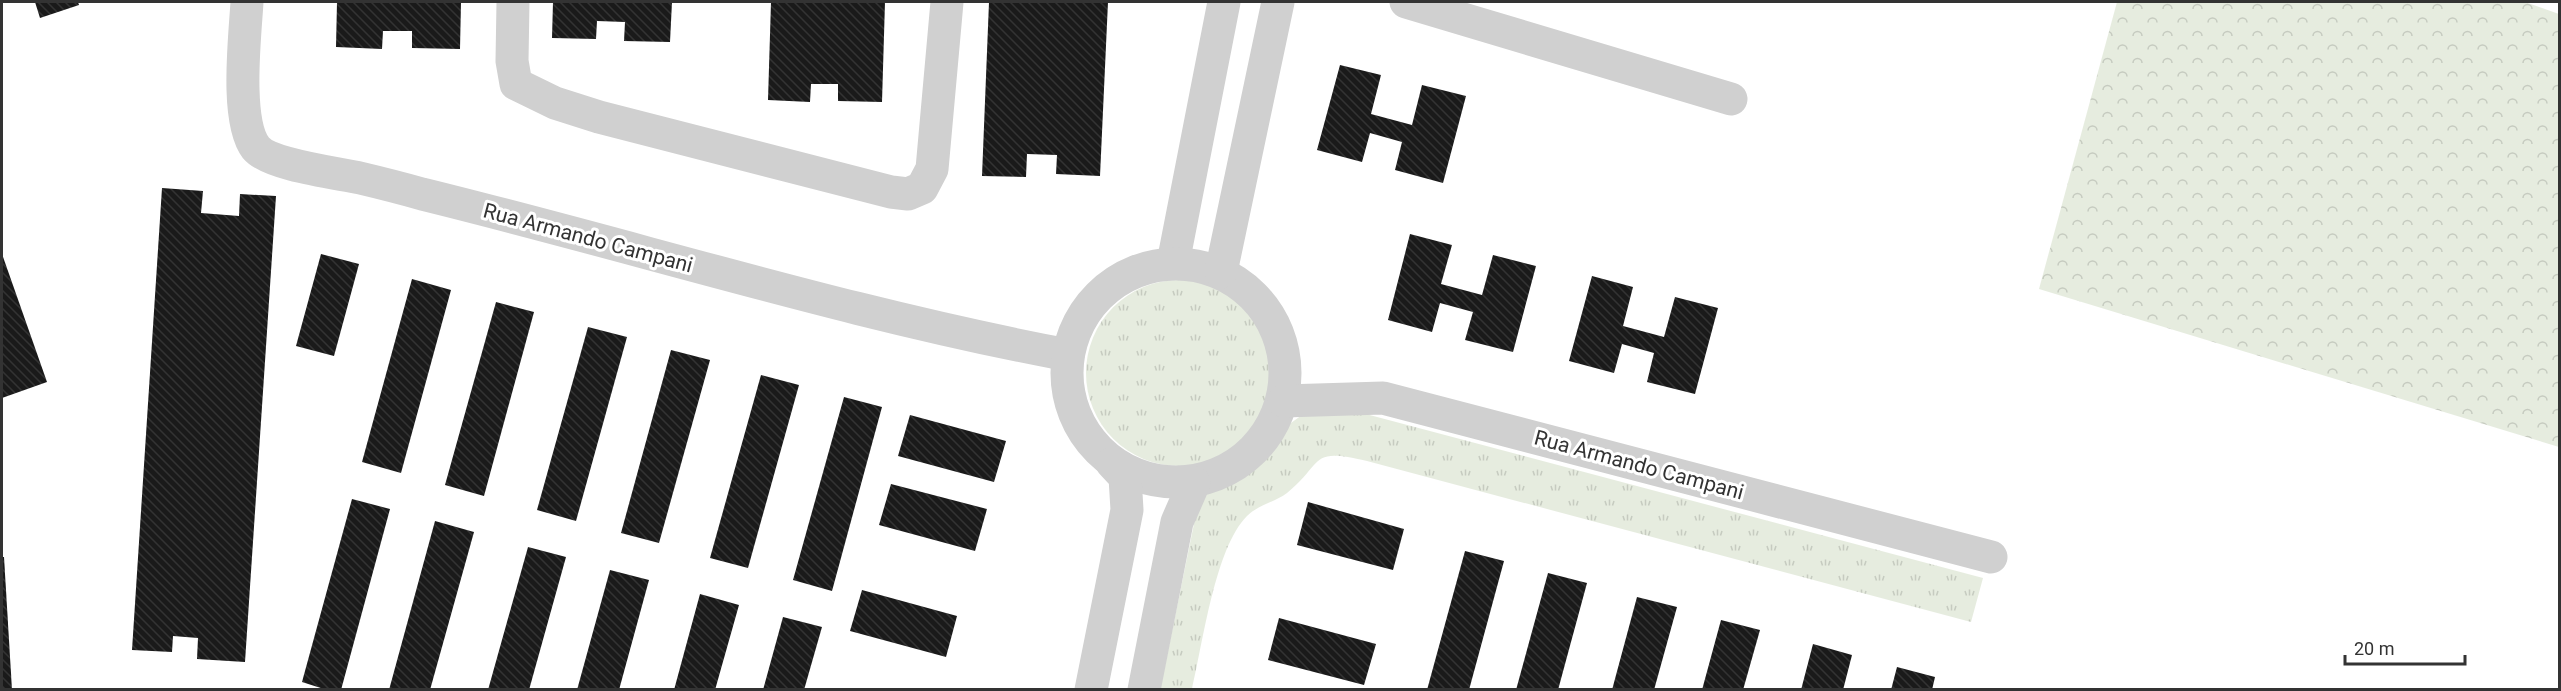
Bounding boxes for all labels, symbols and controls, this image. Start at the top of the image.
street label: Rua Armando Campani [481,198,695,278]
street label: Rua Armando Campani [1532,425,1746,505]
scale bar [2345,628,2465,666]
text: 20 m [2354,638,2394,659]

